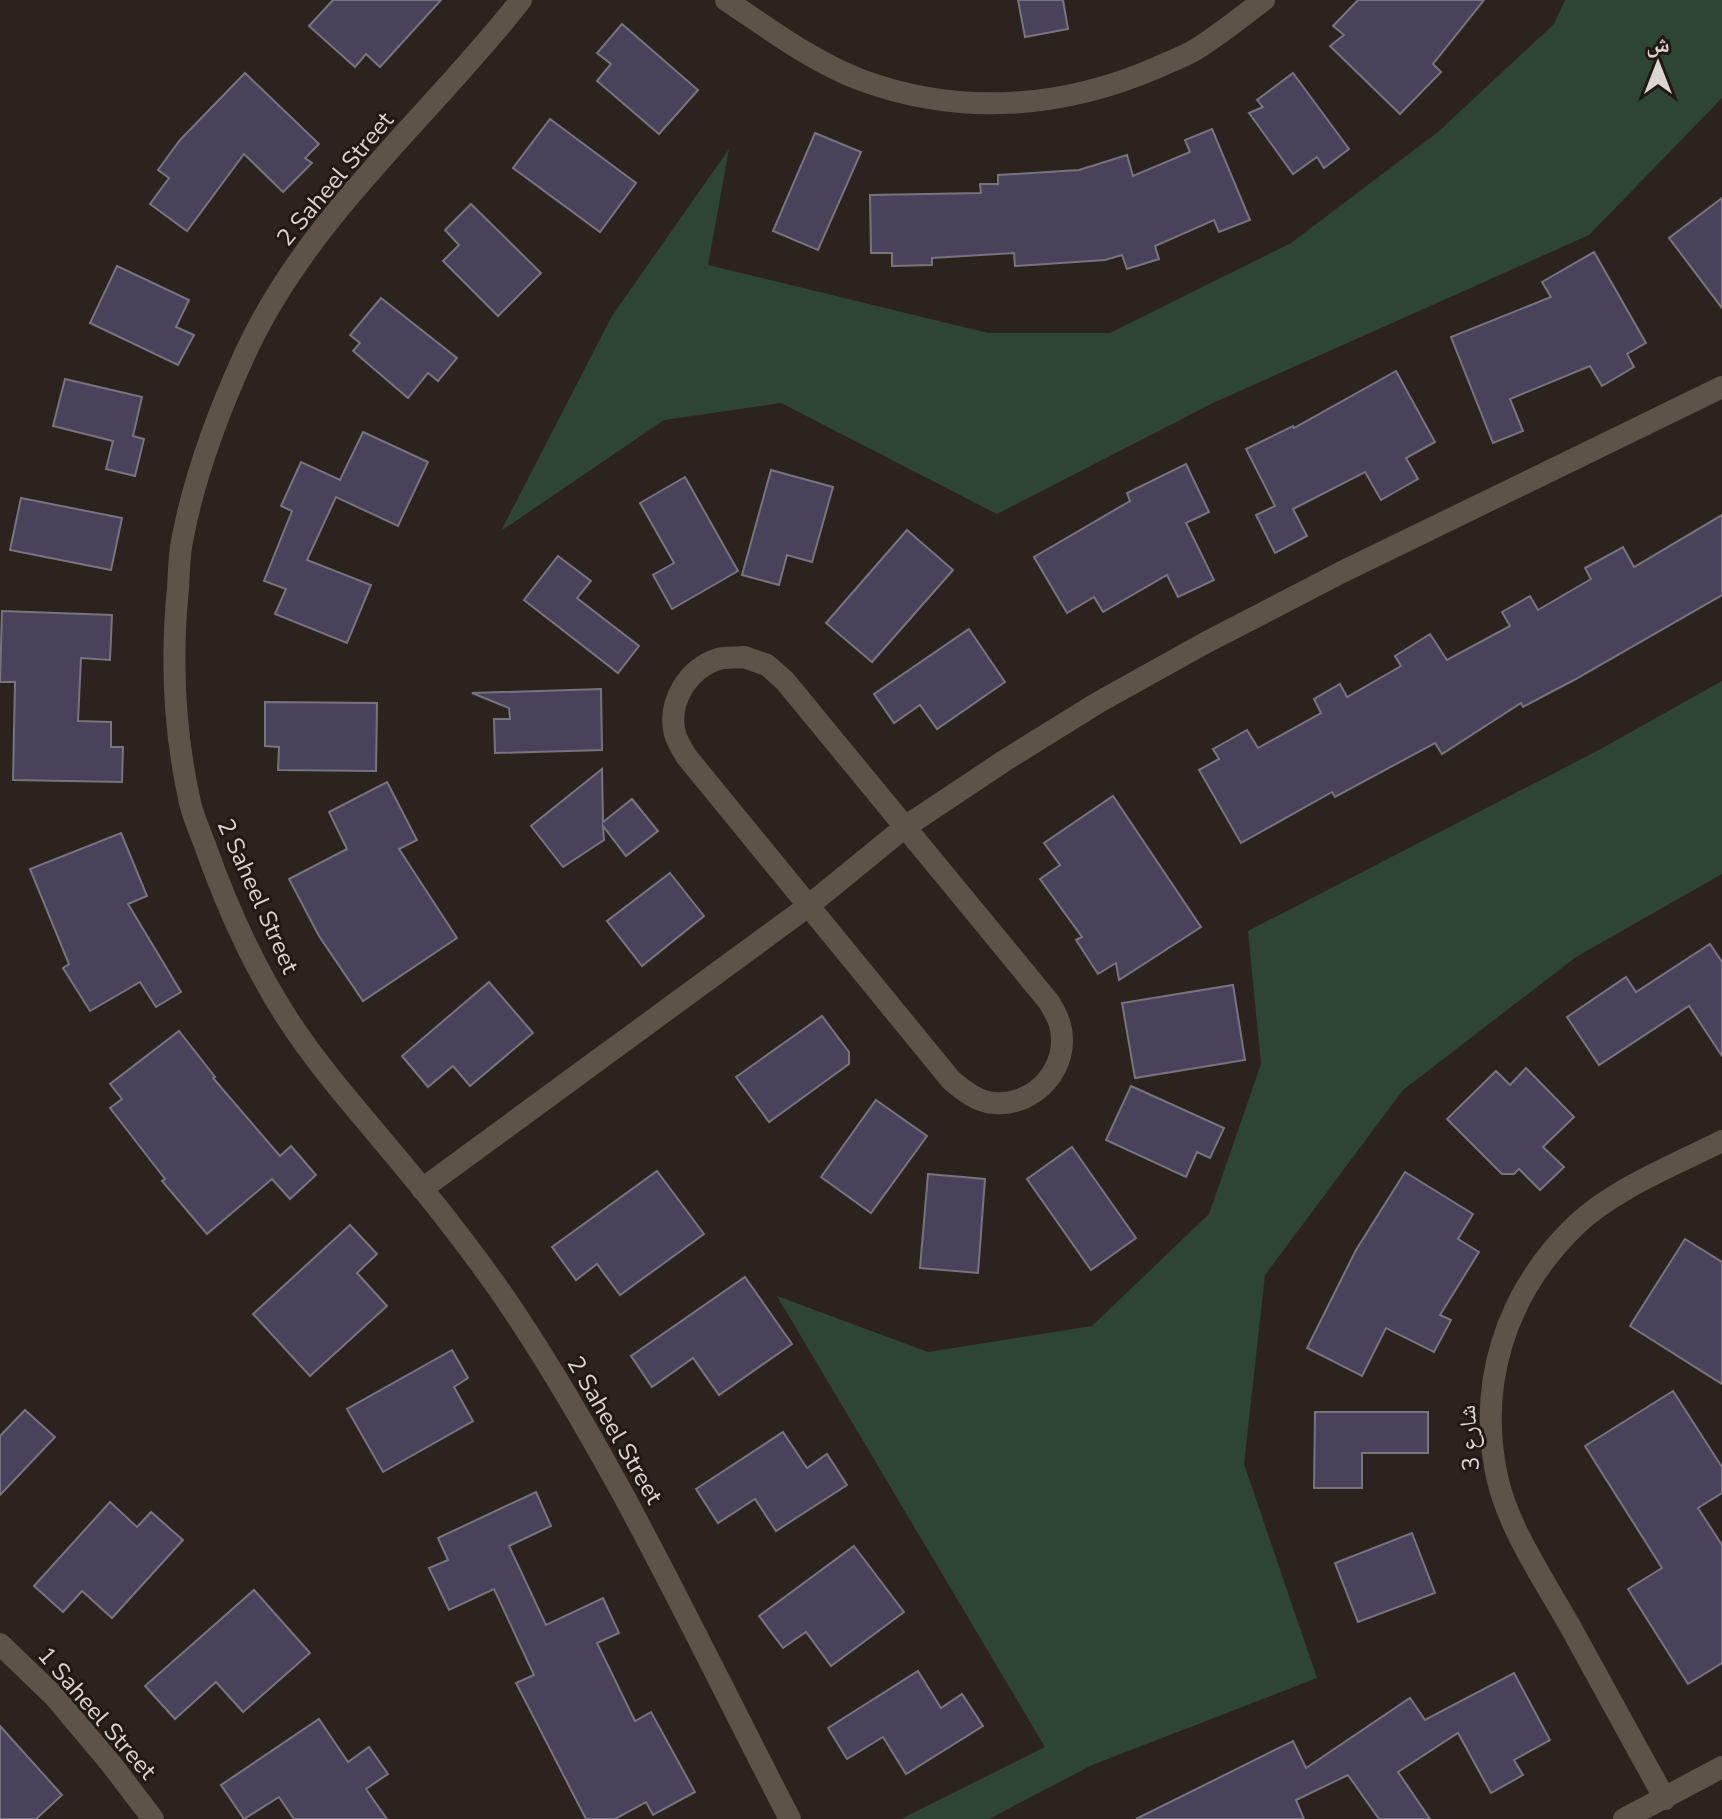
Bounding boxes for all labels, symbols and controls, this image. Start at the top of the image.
north arrow [1618,24,1698,104]
text: ش [1646,30,1670,60]
street label: 2 Saheel Street [269,105,401,253]
street label: 2 Saheel Street [210,814,307,979]
street label: 2 Saheel Street [560,1350,671,1510]
street label: 3 شارع [1451,1404,1487,1472]
street label: 1 Saheel Street [30,1640,164,1787]

